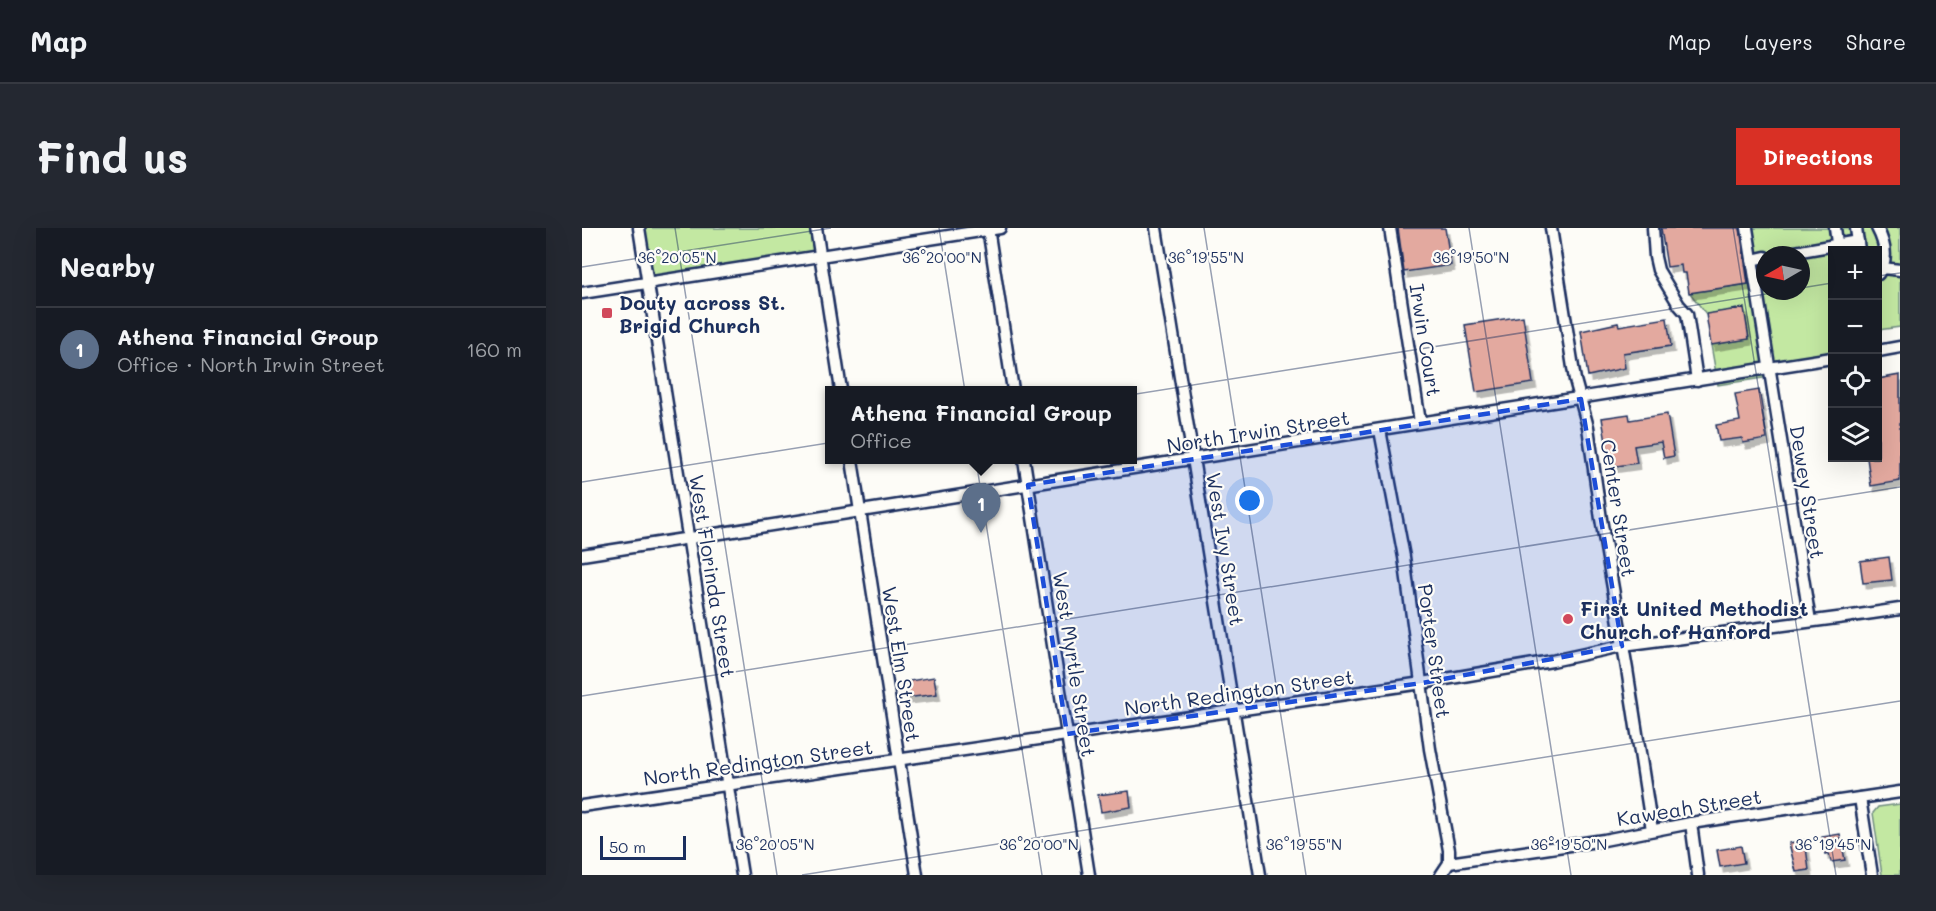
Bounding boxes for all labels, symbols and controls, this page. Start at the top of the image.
text: Map [30,23,87,59]
text: Map [1668,28,1711,55]
text: Layers [1744,28,1813,55]
text: Share [1846,28,1906,55]
button: Directions [1736,128,1900,185]
text: Find us [36,129,188,184]
north arrow [1756,246,1810,300]
map controls [1828,246,1882,462]
button: + [1828,246,1882,300]
text: 36°20'05"N [638,247,716,267]
text: 36°20'00"N [902,247,982,267]
text: 36°19'55"N [1168,247,1244,267]
text: 36°19'50"N [1433,247,1509,267]
text: Nearby [60,250,155,284]
street label: Irwin Court [1404,282,1448,398]
place label: Douty across St. Brigid Church [619,289,786,338]
button: − [1828,300,1882,354]
marker: Douty across St. Brigid Church [600,306,614,320]
text: Athena Financial Group [117,322,379,351]
text: 1 [75,336,84,362]
text: 160 m [466,336,522,362]
text: Office · North Irwin Street [117,351,385,377]
button: locate [1828,354,1882,408]
popup [825,386,1137,464]
text: Athena Financial Group [850,398,1112,427]
street label: North Irwin Street [1165,404,1351,458]
button: layers [1828,408,1882,462]
street label: Dewey Street [1785,424,1831,560]
text: Office [850,427,912,453]
street label: Center Street [1595,437,1643,579]
street label: West Ivy Street [1201,471,1251,627]
street label: West Florinda Street [684,473,742,679]
pin: 1 [962,484,1000,533]
your location [1235,486,1264,515]
street label: West Myrtle Street [1047,569,1103,759]
street label: Porter Street [1413,582,1457,720]
street label: West Elm Street [877,584,927,744]
place label: First United Methodist Church of Hanford [1580,595,1808,644]
marker: First United Methodist Church of Hanford [1561,612,1575,626]
street label: North Redington Street [1123,663,1355,721]
street label: North Redington Street [642,733,874,791]
street label: Kaweah Street [1615,783,1763,831]
scale bar [600,833,686,860]
text: 36°20'05"N [736,834,814,854]
text: 36°20'00"N [999,834,1079,854]
text: 36°19'55"N [1266,834,1342,854]
text: 36°19'50"N [1531,834,1607,854]
text: 36°19'45"N [1795,834,1871,854]
text: 50 m [609,836,646,857]

